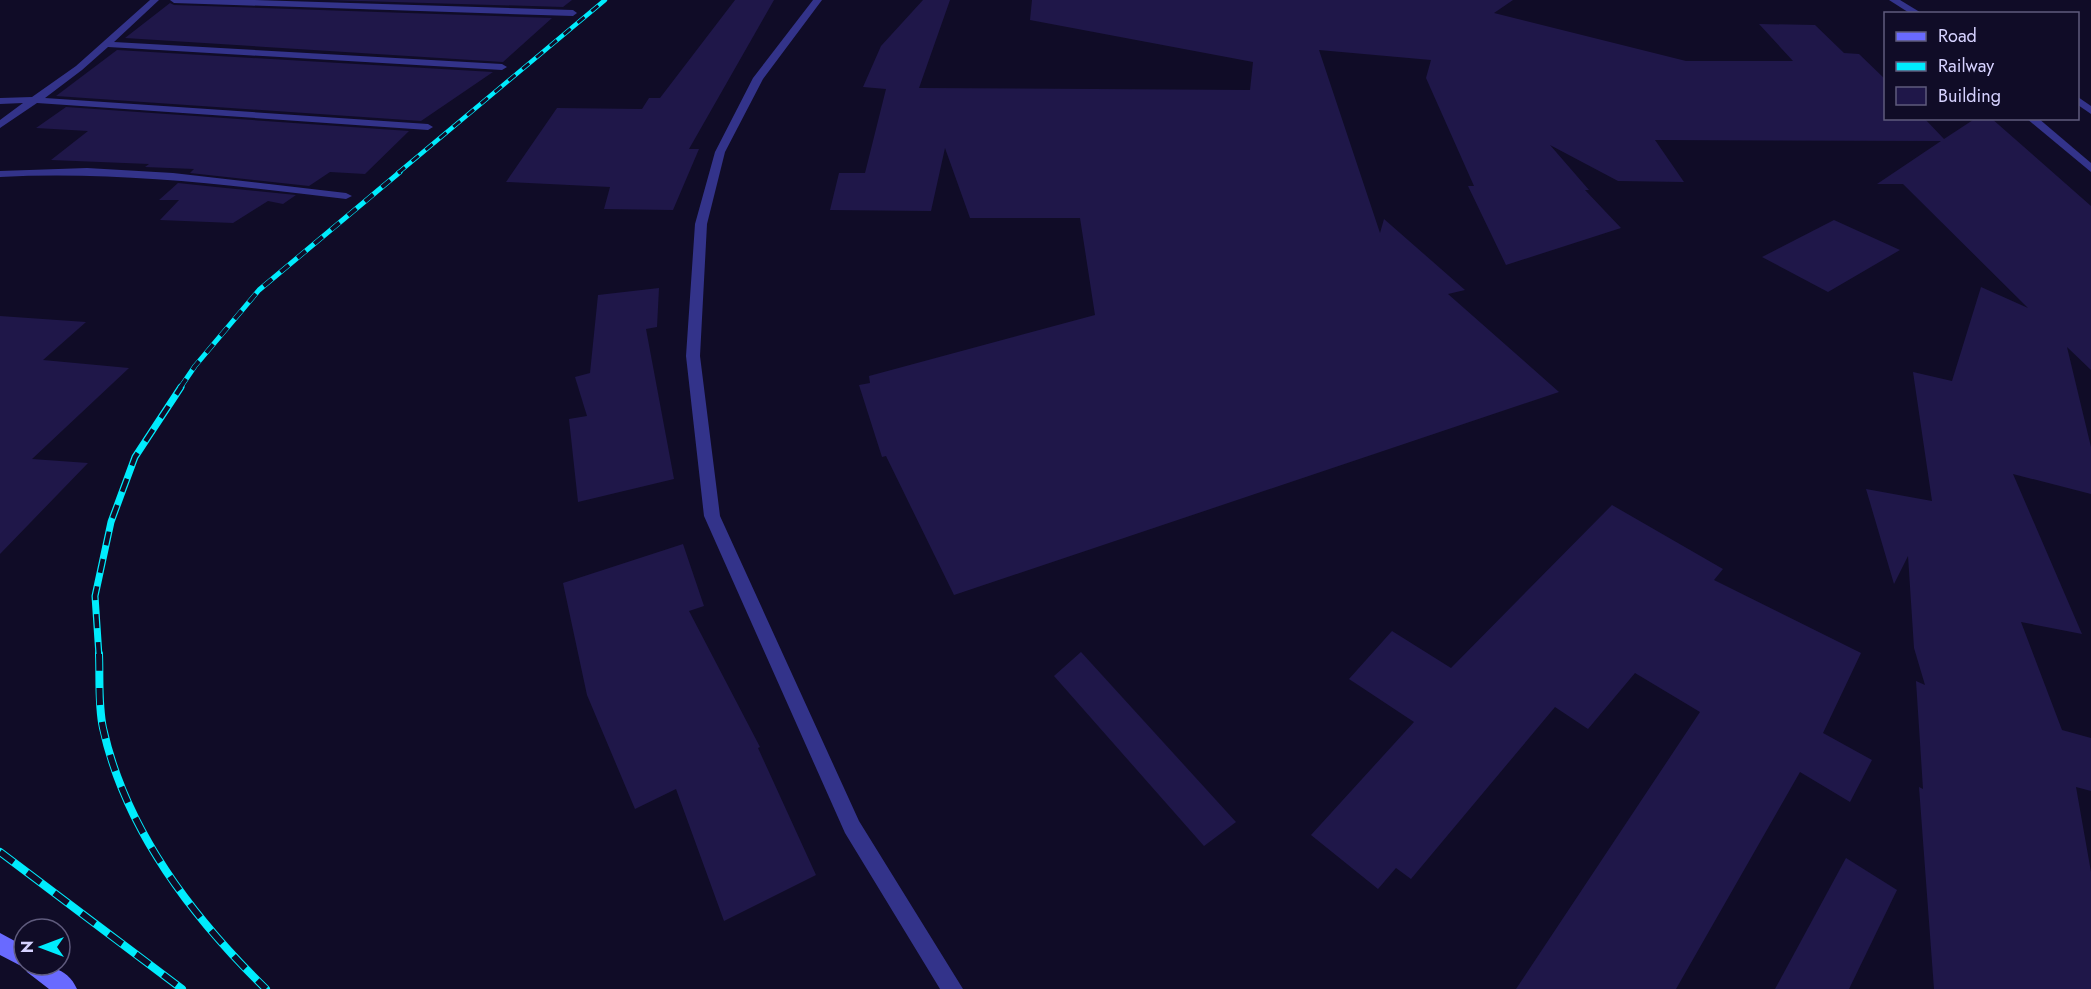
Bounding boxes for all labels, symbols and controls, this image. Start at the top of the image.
legend [1884,12,2079,120]
text: Road [1938,23,1977,49]
text: Railway [1938,53,1994,79]
text: Building [1938,83,2001,109]
north arrow [12,917,72,977]
text: N [16,941,39,953]

